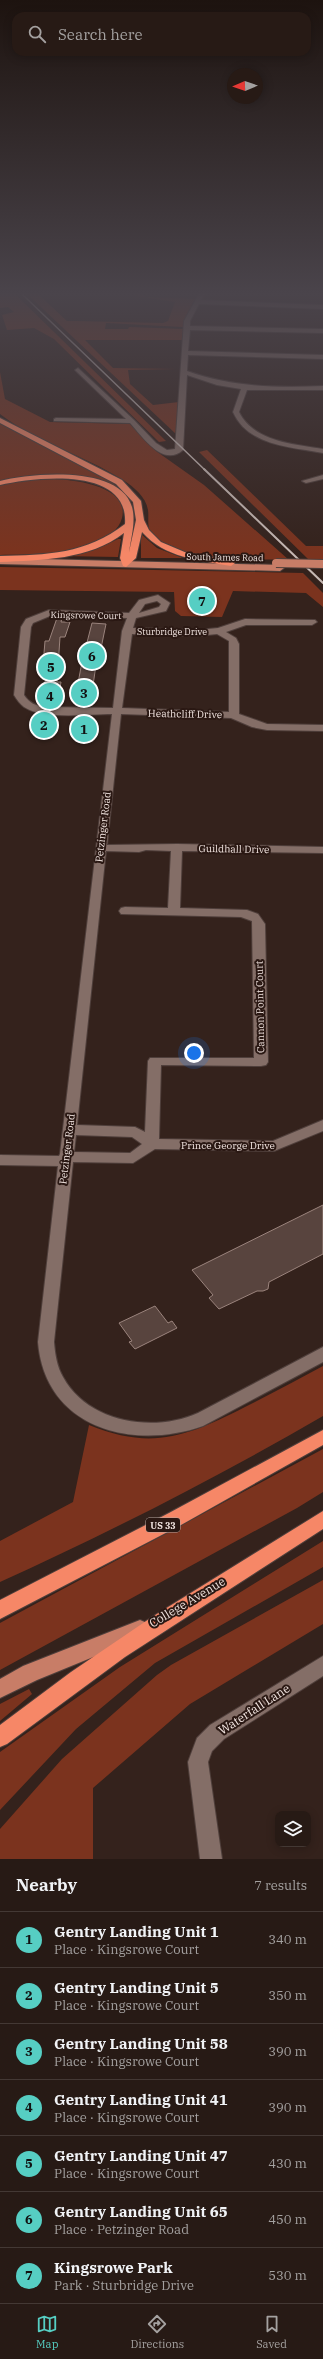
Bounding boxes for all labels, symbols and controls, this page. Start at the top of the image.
search box [12,12,311,56]
icon: search [26,23,48,45]
text: Search here [58,25,143,44]
north arrow [227,68,263,104]
street label: South James Road [186,551,264,563]
pin: 7 [189,586,215,616]
street label: Kingsrowe Court [51,609,121,621]
street label: Sturbridge Drive [137,626,207,637]
pin: 6 [79,641,105,671]
pin: 5 [38,652,64,682]
pin: 3 [71,678,97,708]
pin: 4 [37,681,63,711]
street label: Heathcliff Drive [148,707,222,721]
pin: 2 [31,710,57,740]
pin: 1 [71,714,97,744]
street label: Petzinger Road [92,791,114,863]
street label: Guildhall Drive [198,842,270,856]
street label: Cannon Point Court [253,960,267,1053]
your location [184,1043,204,1063]
street label: Petzinger Road [56,1113,78,1185]
street label: Prince George Drive [181,1139,275,1152]
road number: US 33 [146,1518,180,1532]
street label: College Avenue [146,1573,228,1631]
street label: Waterfall Lane [216,1680,292,1738]
map controls [275,1811,311,1847]
button: layers [275,1811,311,1847]
text: Nearby [16,1874,77,1896]
text: 7 results [254,1877,307,1894]
text: Gentry Landing Unit 1 [54,1922,219,1941]
text: 1 [25,1931,33,1948]
text: 340 m [268,1931,307,1948]
text: Place · Kingsrowe Court [54,1941,199,1958]
text: Gentry Landing Unit 5 [54,1978,219,1997]
text: 2 [25,1987,33,2004]
text: 350 m [268,1987,307,2004]
text: Place · Kingsrowe Court [54,1997,199,2014]
text: Gentry Landing Unit 58 [54,2034,228,2053]
text: 3 [25,2043,33,2060]
text: 390 m [268,2043,307,2060]
text: Place · Kingsrowe Court [54,2053,199,2070]
text: Gentry Landing Unit 41 [54,2090,228,2109]
text: 4 [25,2099,33,2116]
text: 390 m [268,2099,307,2116]
text: Place · Kingsrowe Court [54,2109,199,2126]
text: Gentry Landing Unit 47 [54,2146,228,2165]
text: 5 [25,2155,33,2172]
text: 430 m [268,2155,307,2172]
text: Place · Kingsrowe Court [54,2165,199,2182]
text: Gentry Landing Unit 65 [54,2202,228,2221]
text: 6 [25,2211,33,2228]
text: 450 m [268,2211,307,2228]
text: Place · Petzinger Road [54,2221,189,2238]
text: Kingsrowe Park [54,2258,173,2277]
text: 7 [25,2267,33,2284]
text: 530 m [268,2267,307,2284]
text: Park · Sturbridge Drive [54,2277,194,2294]
tab: Map [36,2313,58,2351]
tab: Directions [130,2313,184,2351]
tab: Saved [256,2313,287,2351]

